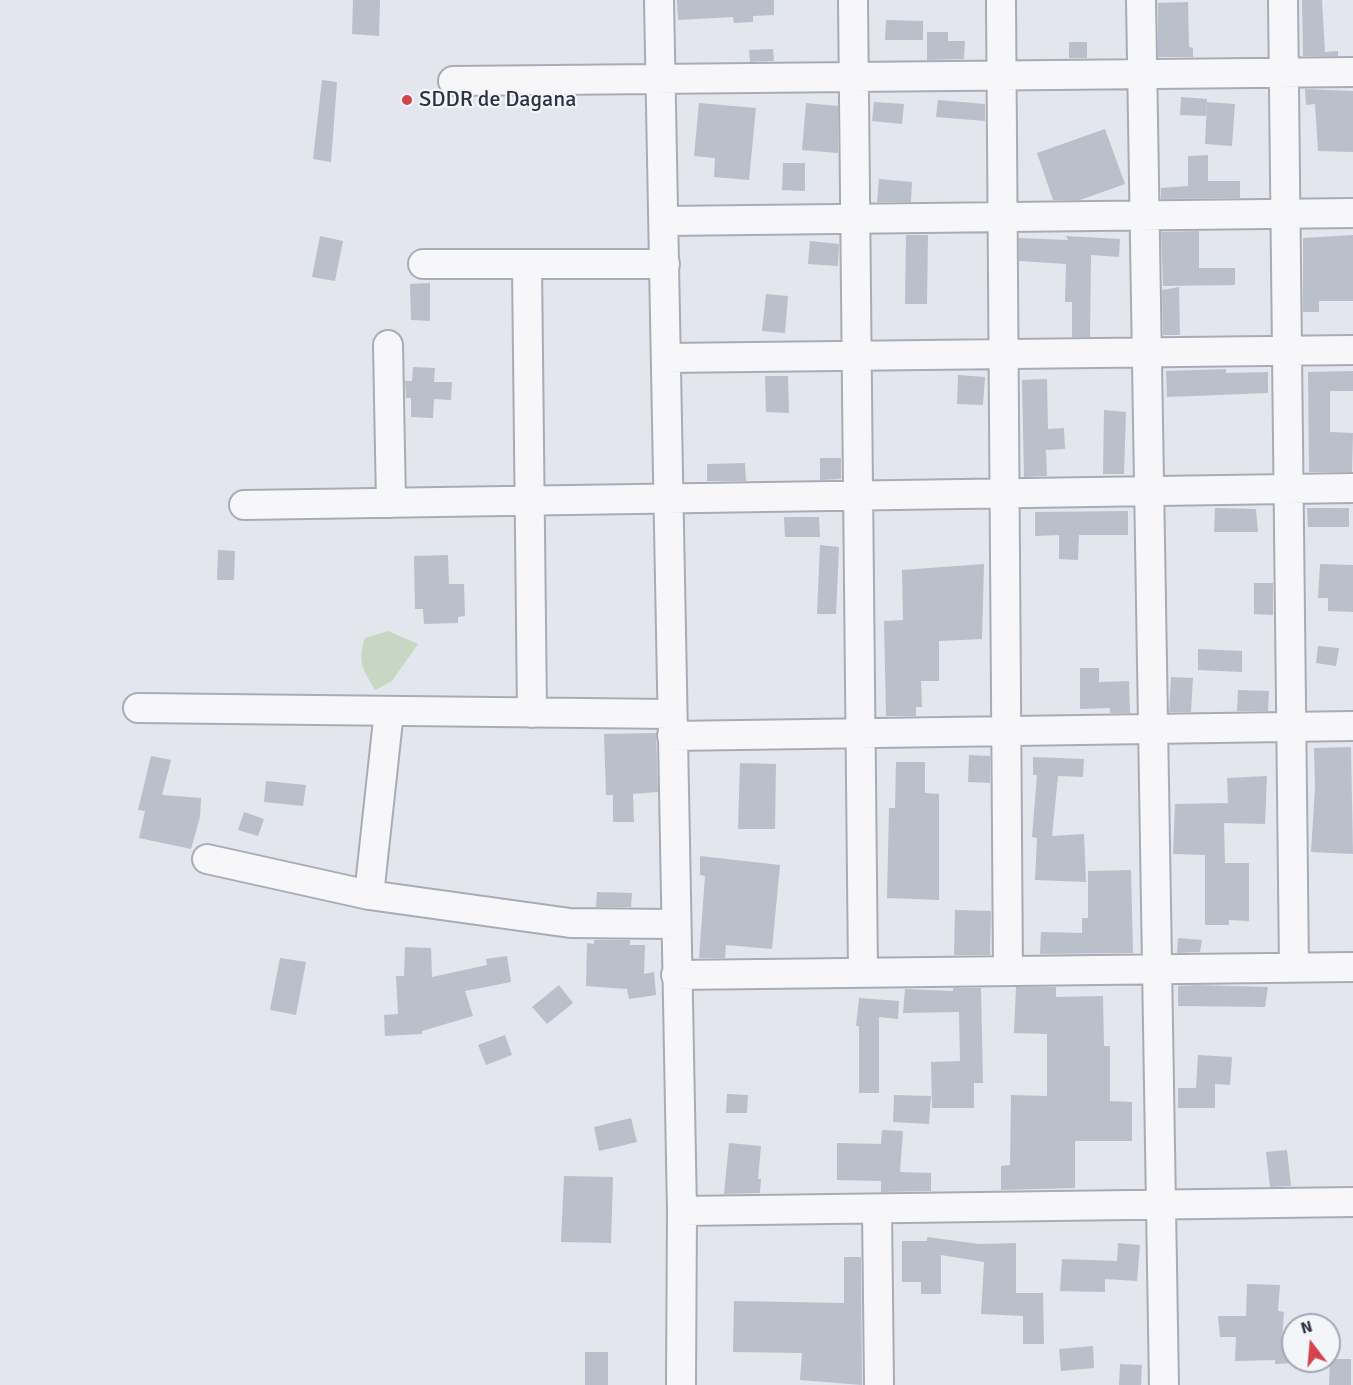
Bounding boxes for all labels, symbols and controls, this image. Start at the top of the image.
place label: SDDR de Dagana [419,87,576,113]
marker: SDDR de Dagana [400,93,414,107]
north arrow [1281,1313,1341,1373]
text: N [1298,1316,1315,1339]

